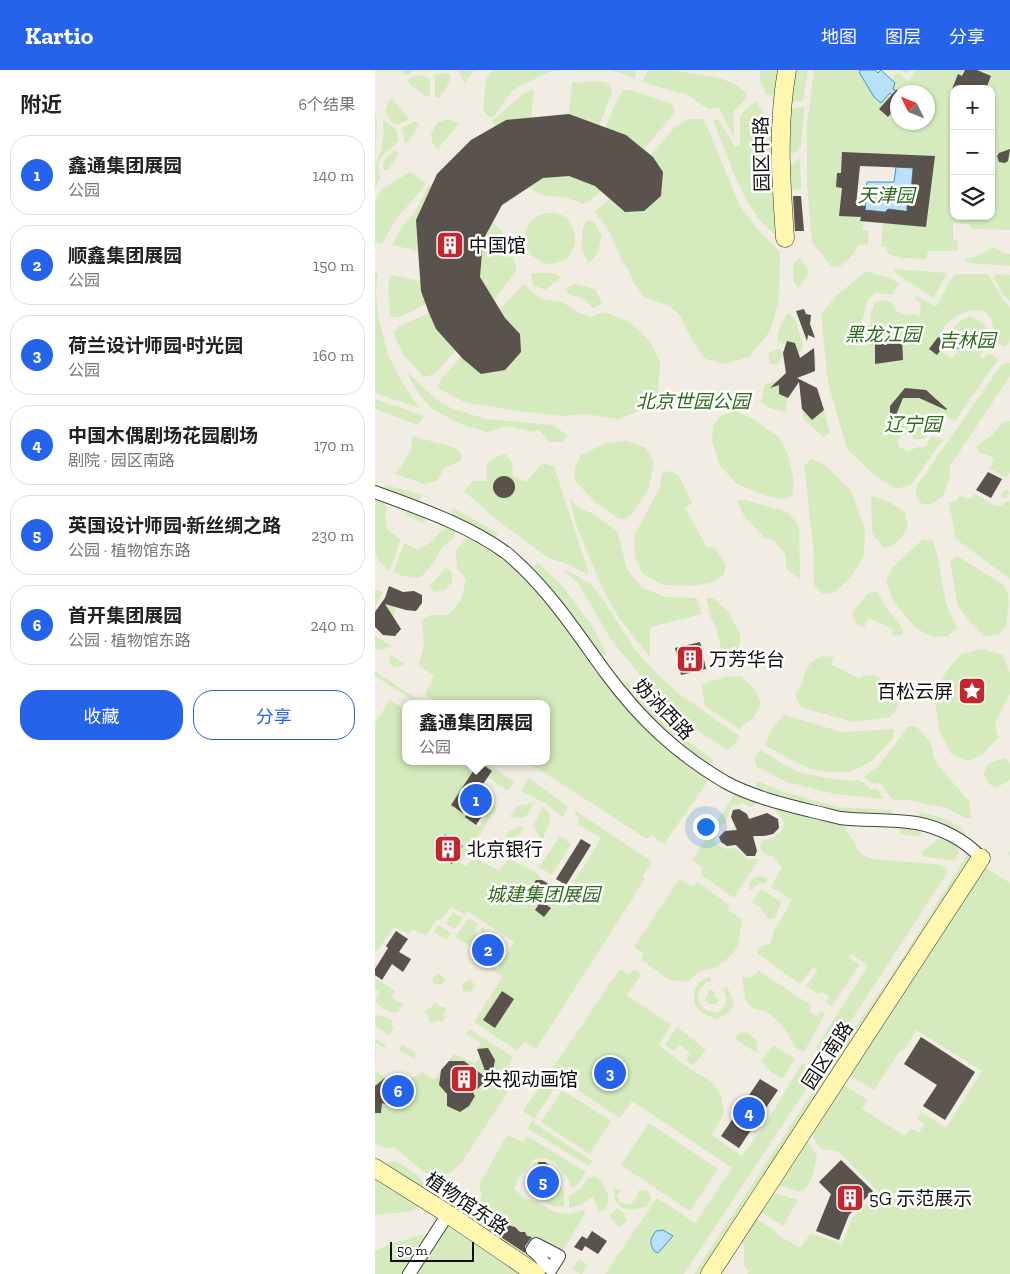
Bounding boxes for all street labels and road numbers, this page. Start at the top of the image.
street label: 园区中路 [749,116,774,192]
street label: 妫汭西路 [629,674,698,745]
street label: 园区南路 [797,1017,858,1093]
street label: 植物馆东路 [421,1167,513,1240]

